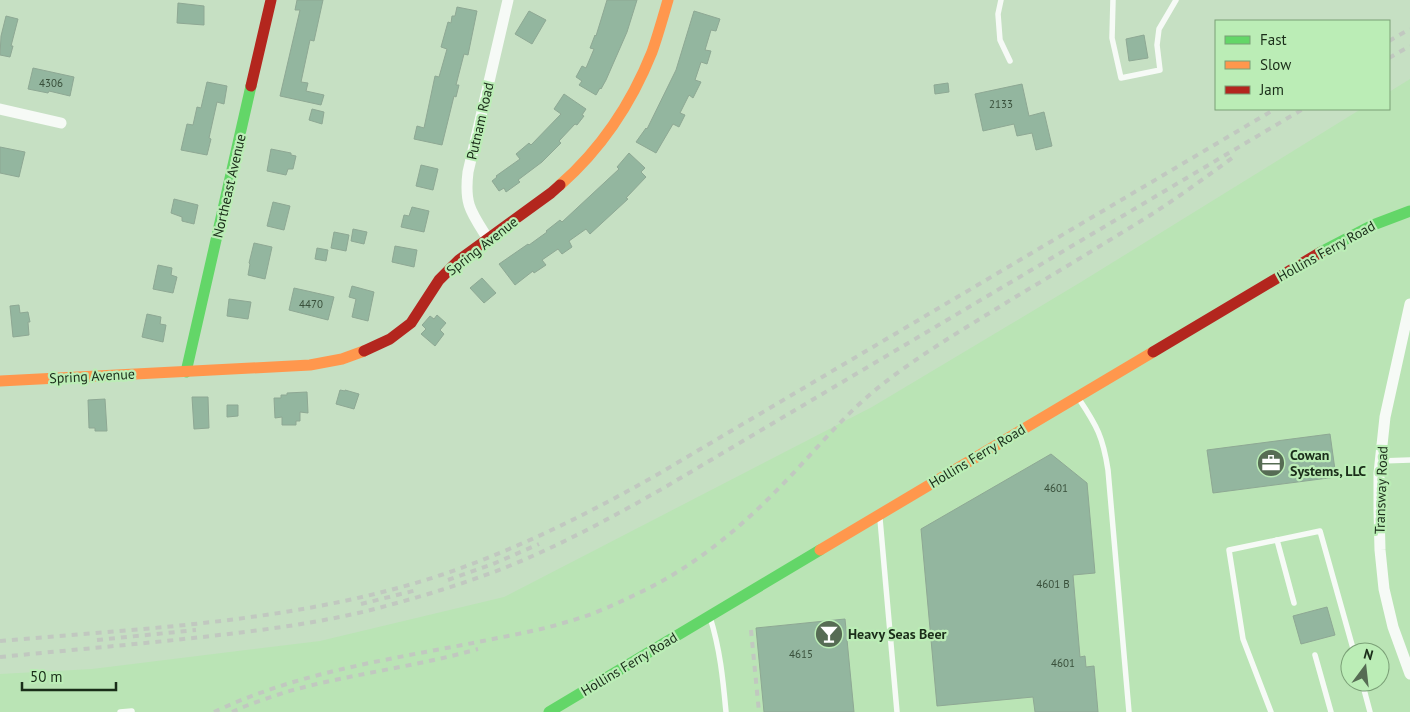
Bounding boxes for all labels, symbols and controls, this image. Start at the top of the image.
legend [1215,20,1390,110]
text: Fast [1260,30,1287,49]
text: Slow [1260,55,1291,74]
house number: 4306 [39,76,63,90]
street label: Putnam Road [462,80,498,162]
text: Jam [1259,80,1284,99]
house number: 2133 [989,97,1013,111]
street label: Northeast Avenue [208,132,250,240]
street label: Spring Avenue [443,213,521,279]
street label: Hollins Ferry Road [1274,217,1378,285]
house number: 4470 [299,297,323,311]
street label: Spring Avenue [49,365,135,387]
street label: Hollins Ferry Road [925,420,1029,492]
place label: Cowan Systems, LLC [1290,446,1366,480]
street label: Transway Road [1370,446,1392,534]
office icon: Cowan Systems, LLC [1256,448,1286,478]
house number: 4601 [1044,481,1068,495]
house number: 4601 B [1036,577,1070,591]
bar icon: Heavy Seas Beer [814,619,844,649]
place label: Heavy Seas Beer [848,625,947,643]
street label: Hollins Ferry Road [577,628,681,700]
north arrow [1340,642,1390,692]
text: N [1362,645,1375,664]
house number: 4615 [789,647,813,661]
house number: 4601 [1051,656,1075,670]
scale bar [22,660,116,692]
text: 50 m [30,667,63,686]

